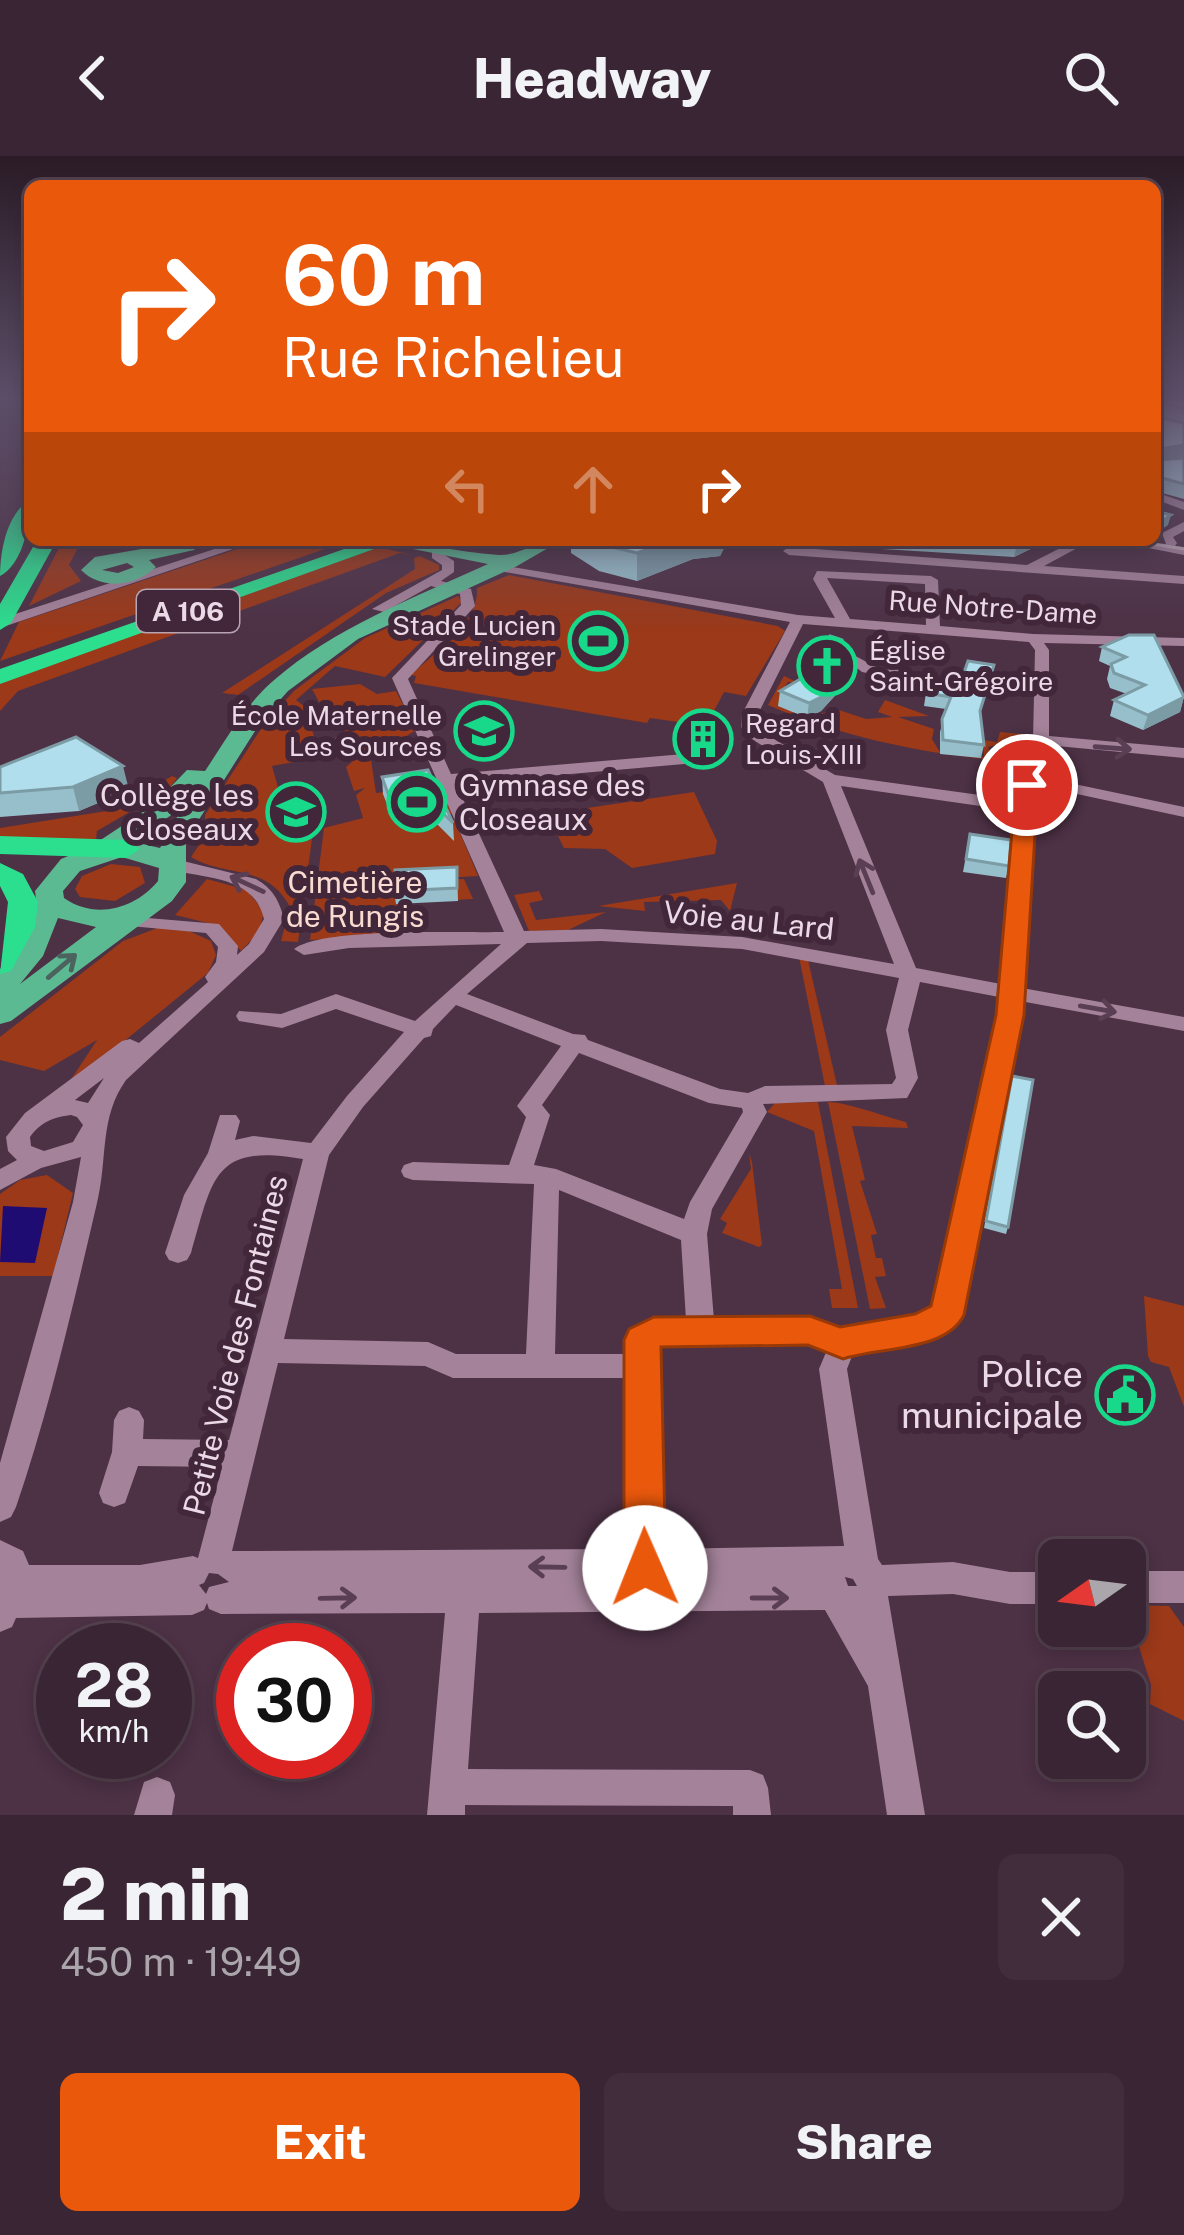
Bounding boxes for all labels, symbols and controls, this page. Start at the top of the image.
icon: back [60,45,126,111]
icon: search [1058,45,1124,111]
text: Headway [473,47,711,110]
text: 60 m [282,225,486,324]
icon: right [84,228,240,384]
text: Rue Richelieu [282,326,624,389]
icon: left [434,456,500,522]
icon: ahead [560,456,626,522]
icon: right [686,456,752,522]
street label: Rue Notre-Dame [888,584,1098,630]
road number: A 106 [137,590,239,632]
place label: Stade Lucien Grelinger [392,609,556,672]
sports icon: Stade Lucien Grelinger [567,610,629,672]
place label: Église Saint-Grégoire [869,634,1053,697]
church icon: Église Saint-Grégoire [796,635,858,697]
place label: École Maternelle Les Sources [231,699,442,762]
school or university icon: École Maternelle Les Sources [453,700,515,762]
place label: Regard Louis-XIII [745,707,863,770]
building icon: Regard Louis-XIII [672,708,734,770]
pin [976,734,1078,836]
one-way arrow [1092,737,1131,760]
icon: arrive [994,752,1060,818]
place label: Gymnase des Closeaux [459,767,646,837]
sports icon: Gymnase des Closeaux [386,771,448,833]
place label: Collège les Closeaux [100,777,254,847]
school or university icon: Collège les Closeaux [265,781,327,843]
one-way arrow [854,858,875,895]
park label: Cimetière de Rungis [286,864,424,934]
one-way arrow [229,872,265,894]
street label: Voie au Lard [662,893,836,947]
one-way arrow [46,953,77,981]
one-way arrow [1078,998,1117,1021]
street label: Petite Voie des Fontaines [175,1171,295,1519]
place label: Police municipale [901,1353,1083,1436]
public building icon: Police municipale [1094,1364,1156,1426]
position arrow [582,1505,708,1631]
north arrow [1038,1539,1146,1647]
map controls [1038,1539,1146,1779]
one-way arrow [528,1556,567,1578]
one-way arrow [318,1586,357,1609]
one-way arrow [750,1587,789,1609]
speed limit sign: 30 [216,1623,372,1779]
text: 28 [75,1650,153,1721]
button: search [1038,1671,1146,1779]
text: km/h [79,1713,149,1749]
text: 2 min [60,1852,251,1936]
button: close [998,1854,1124,1980]
text: 450 m · 19:49 [60,1939,302,1985]
button: Exit [60,2073,580,2211]
button: Share [604,2073,1124,2211]

